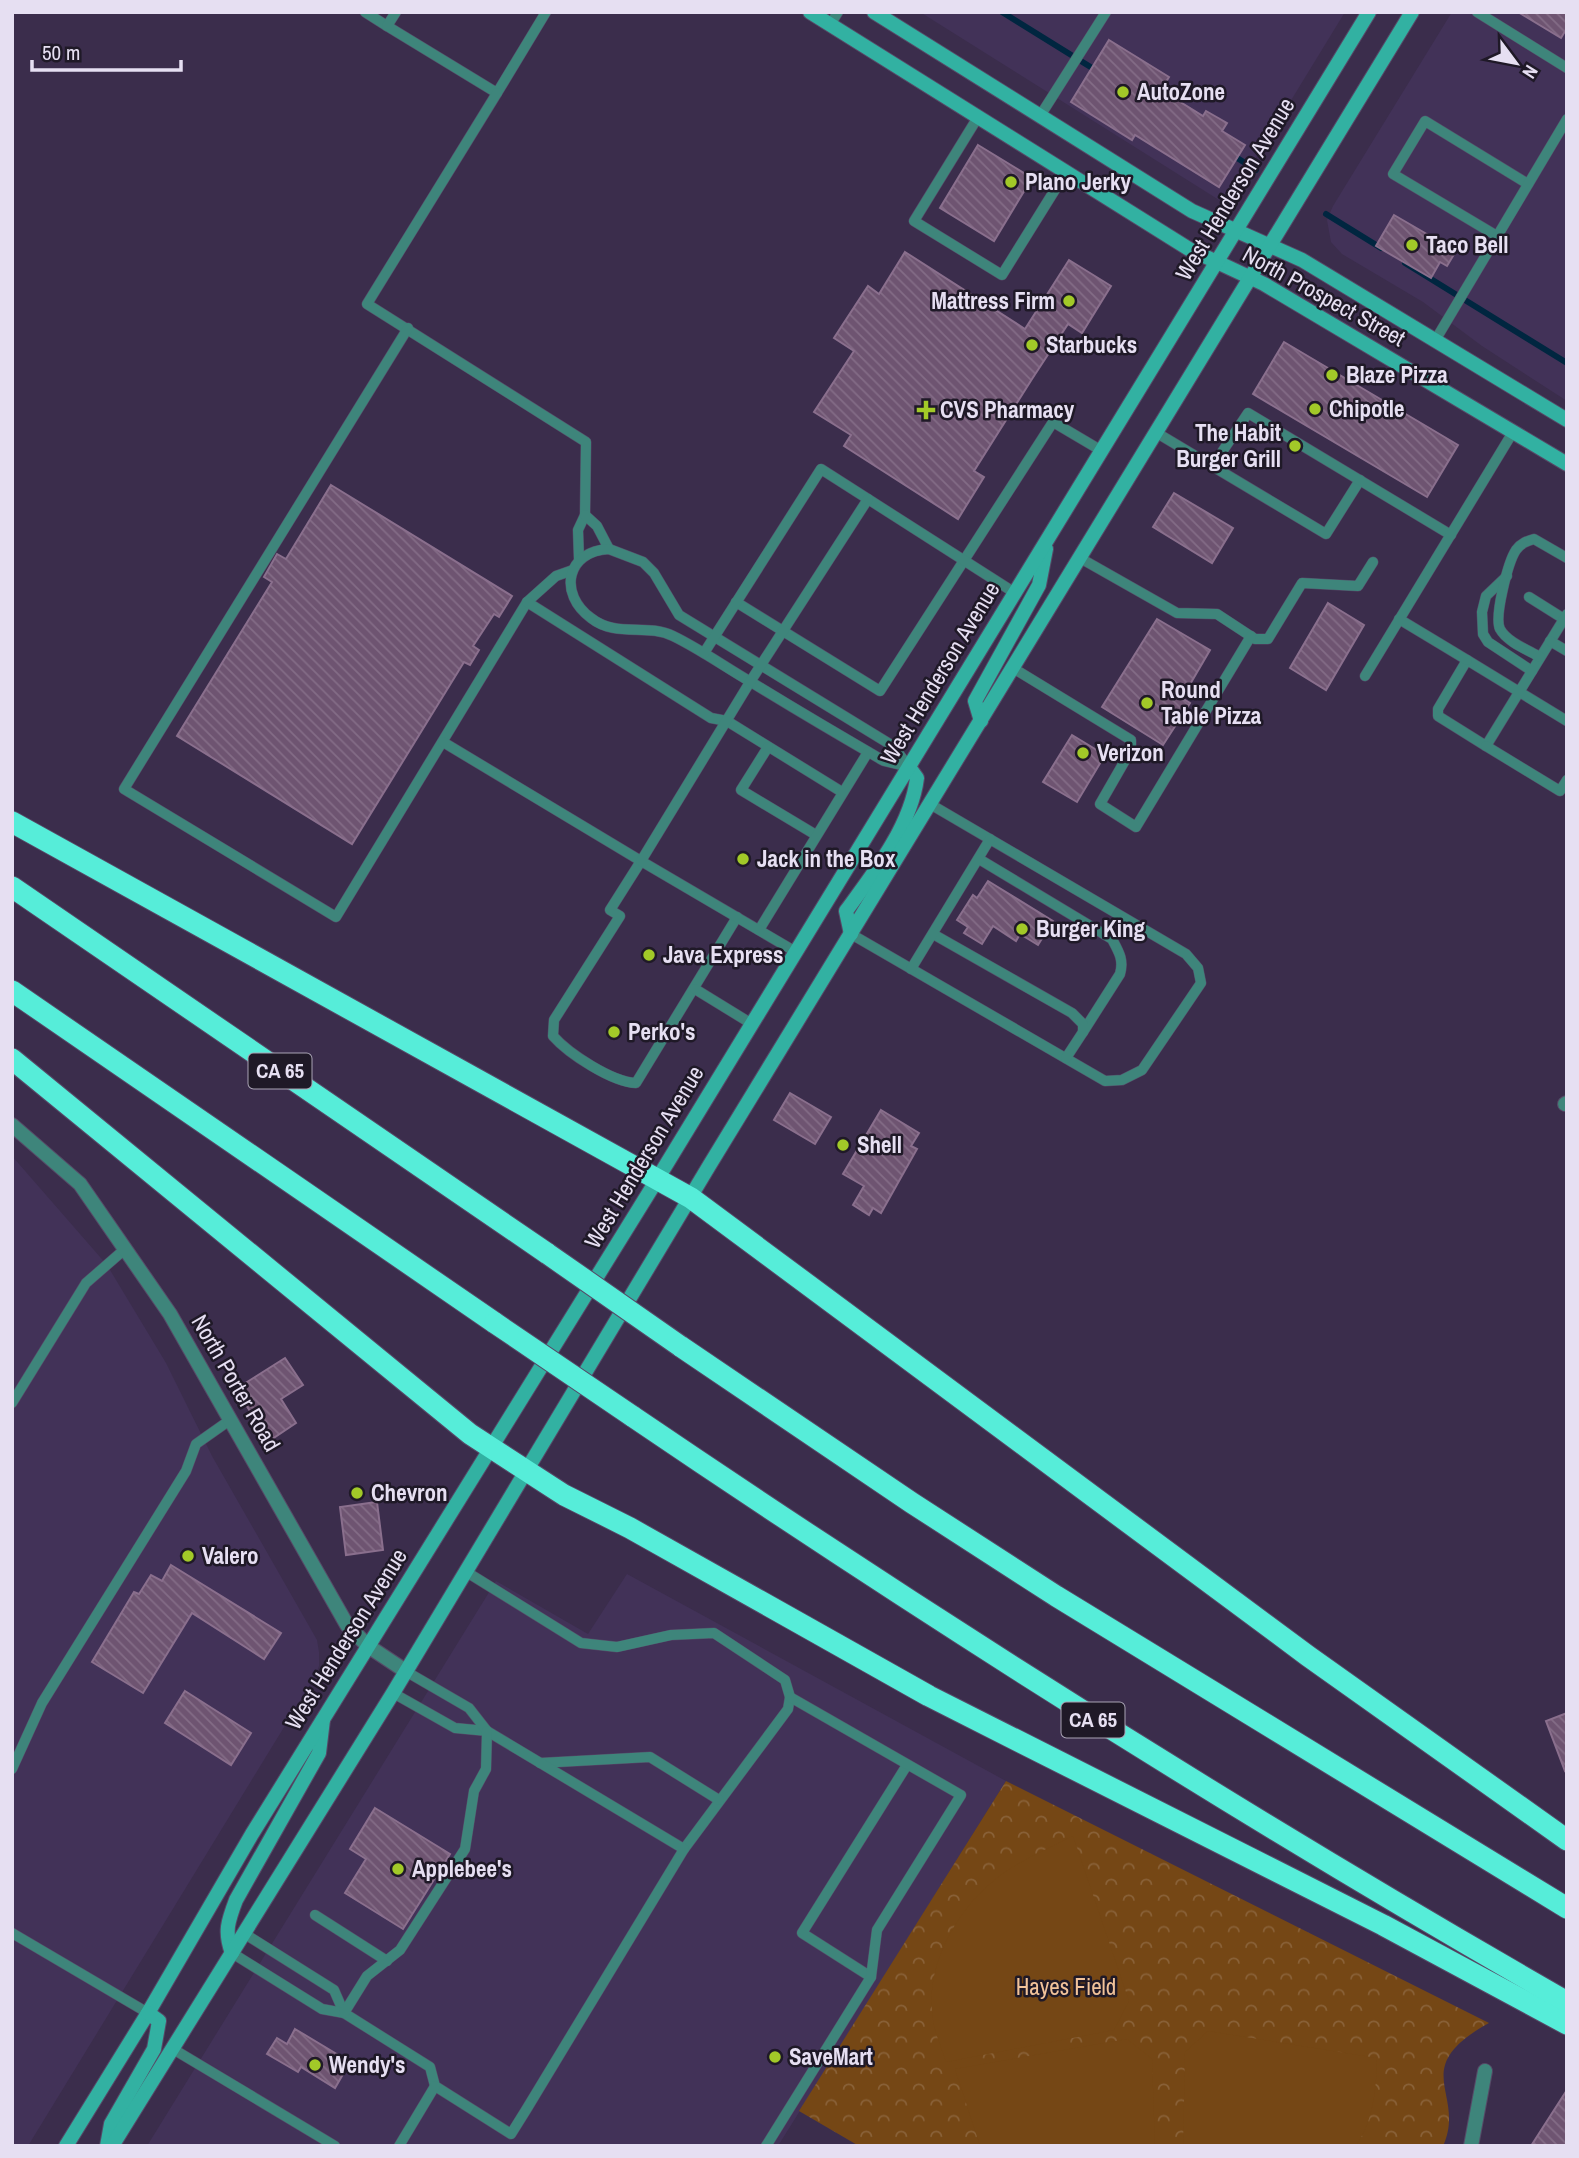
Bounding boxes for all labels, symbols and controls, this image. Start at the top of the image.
scale bar [32,28,180,72]
north arrow [1481,28,1551,98]
text: 50 m [42,38,80,67]
text: N [1516,60,1544,84]
place label: AutoZone [1137,76,1225,107]
marker: AutoZone [1115,84,1131,100]
street label: West Henderson Avenue [1168,92,1301,286]
place label: Plano Jerky [1025,166,1131,197]
marker: Plano Jerky [1003,174,1019,190]
place label: Taco Bell [1426,229,1508,260]
marker: Taco Bell [1404,237,1420,253]
street label: North Prospect Street [1237,238,1411,353]
place label: Mattress Firm [931,285,1055,316]
marker: Mattress Firm [1061,293,1077,309]
place label: Starbucks [1046,329,1137,360]
marker: Starbucks [1024,337,1040,353]
place label: Blaze Pizza [1346,359,1448,390]
marker: Blaze Pizza [1324,367,1340,383]
place label: Chipotle [1329,393,1404,424]
place label: CVS Pharmacy [940,394,1075,425]
marker: Chipotle [1307,401,1323,417]
marker: CVS Pharmacy [918,402,934,418]
place label: The Habit Burger Grill [1176,417,1281,474]
marker: The Habit Burger Grill [1287,438,1303,454]
street label: West Henderson Avenue [873,576,1006,770]
place label: Round Table Pizza [1161,674,1262,731]
marker: Round Table Pizza [1139,695,1155,711]
place label: Verizon [1097,737,1164,768]
marker: Verizon [1075,745,1091,761]
place label: Jack in the Box [757,843,896,874]
marker: Jack in the Box [735,851,751,867]
place label: Burger King [1036,913,1145,944]
marker: Burger King [1014,921,1030,937]
place label: Java Express [663,939,784,970]
marker: Java Express [641,947,657,963]
place label: Perko's [628,1016,695,1047]
marker: Perko's [606,1024,622,1040]
road number: CA 65 [248,1054,312,1088]
street label: West Henderson Avenue [577,1060,710,1254]
place label: Shell [857,1129,902,1160]
marker: Shell [835,1137,851,1153]
street label: North Porter Road [185,1309,288,1457]
place label: Chevron [371,1477,448,1508]
marker: Chevron [349,1485,365,1501]
place label: Valero [202,1540,259,1571]
street label: West Henderson Avenue [277,1542,414,1735]
marker: Valero [180,1548,196,1564]
road number: CA 65 [1062,1702,1124,1738]
place label: Applebee's [412,1853,512,1884]
marker: Applebee's [390,1861,406,1877]
park label: Hayes Field [1016,1971,1116,2002]
place label: SaveMart [789,2041,873,2072]
place label: Wendy's [329,2049,405,2080]
marker: SaveMart [767,2049,783,2065]
marker: Wendy's [307,2057,323,2073]

